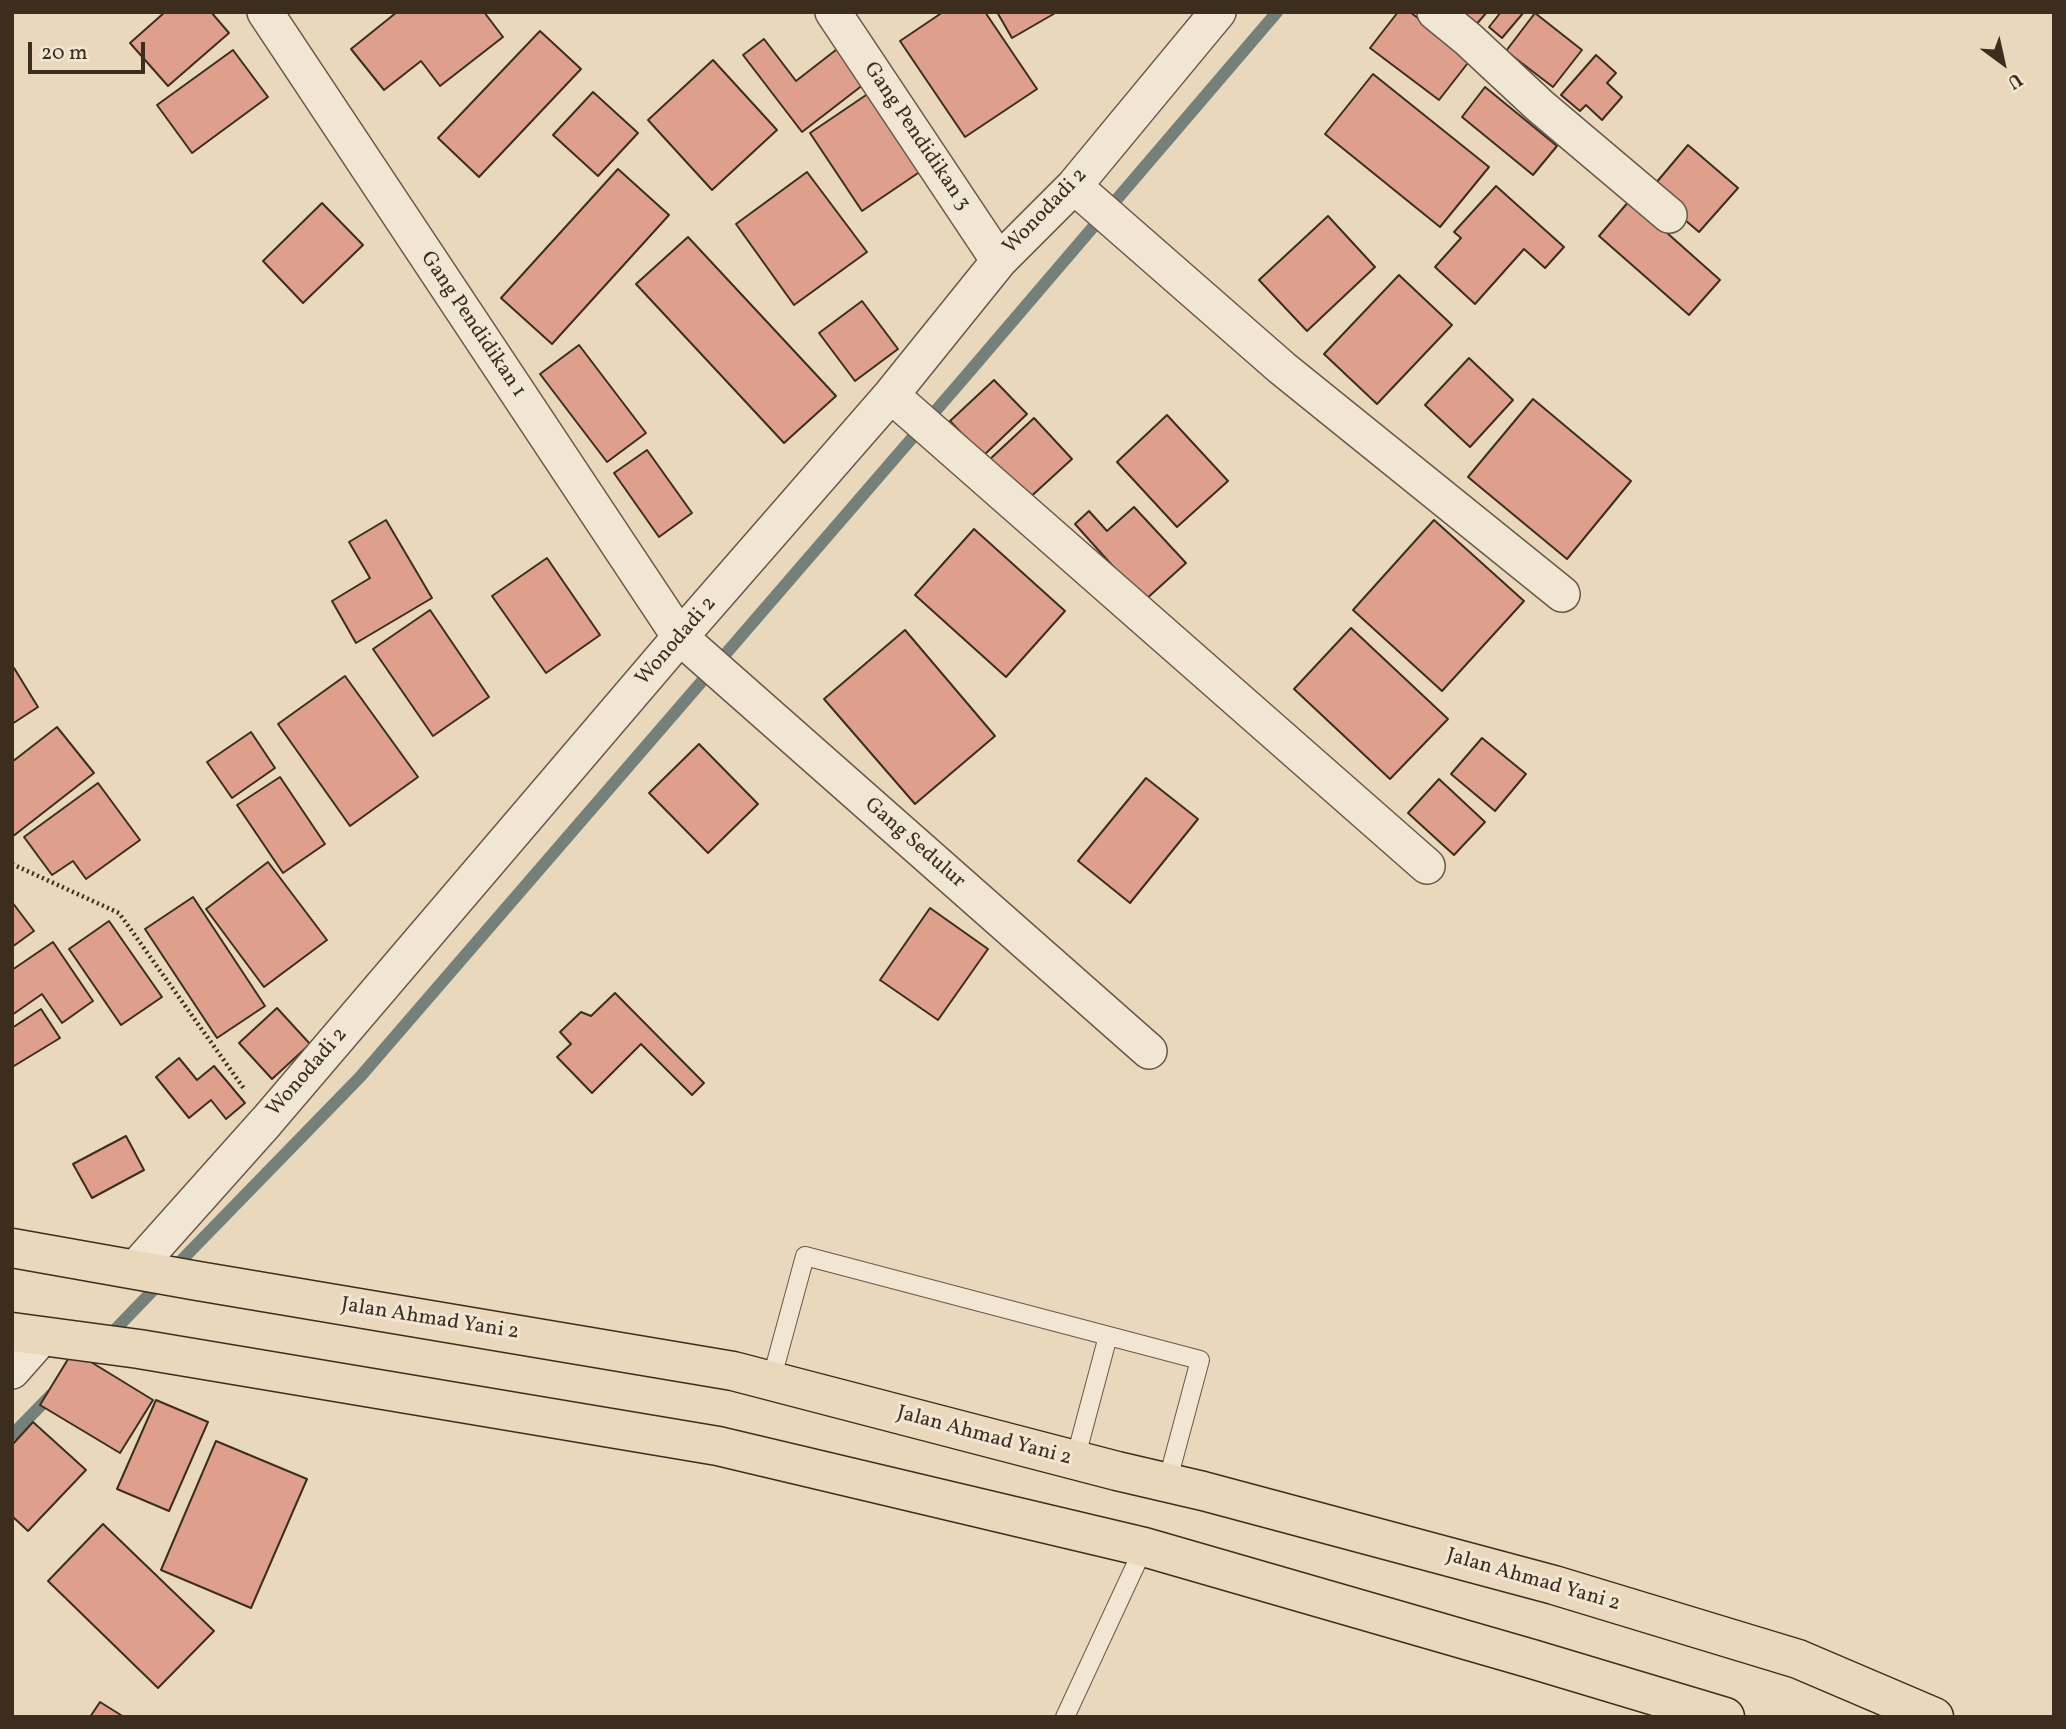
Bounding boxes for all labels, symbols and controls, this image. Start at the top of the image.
scale bar [32,28,149,72]
north arrow [1968,28,2038,98]
text: 20 m [41,39,87,68]
street label: Gang Pendidikan 3 [857,58,975,216]
text: U [2002,66,2027,95]
street label: Wonodadi 2 [999,164,1093,260]
street label: Gang Pendidikan 1 [414,247,530,403]
street label: Wonodadi 2 [631,592,723,692]
street label: Gang Sedulur [858,793,970,895]
street label: Wonodadi 2 [262,1023,354,1123]
street label: Jalan Ahmad Yani 2 [339,1293,521,1347]
street label: Jalan Ahmad Yani 2 [894,1402,1074,1472]
street label: Jalan Ahmad Yani 2 [1443,1544,1623,1618]

